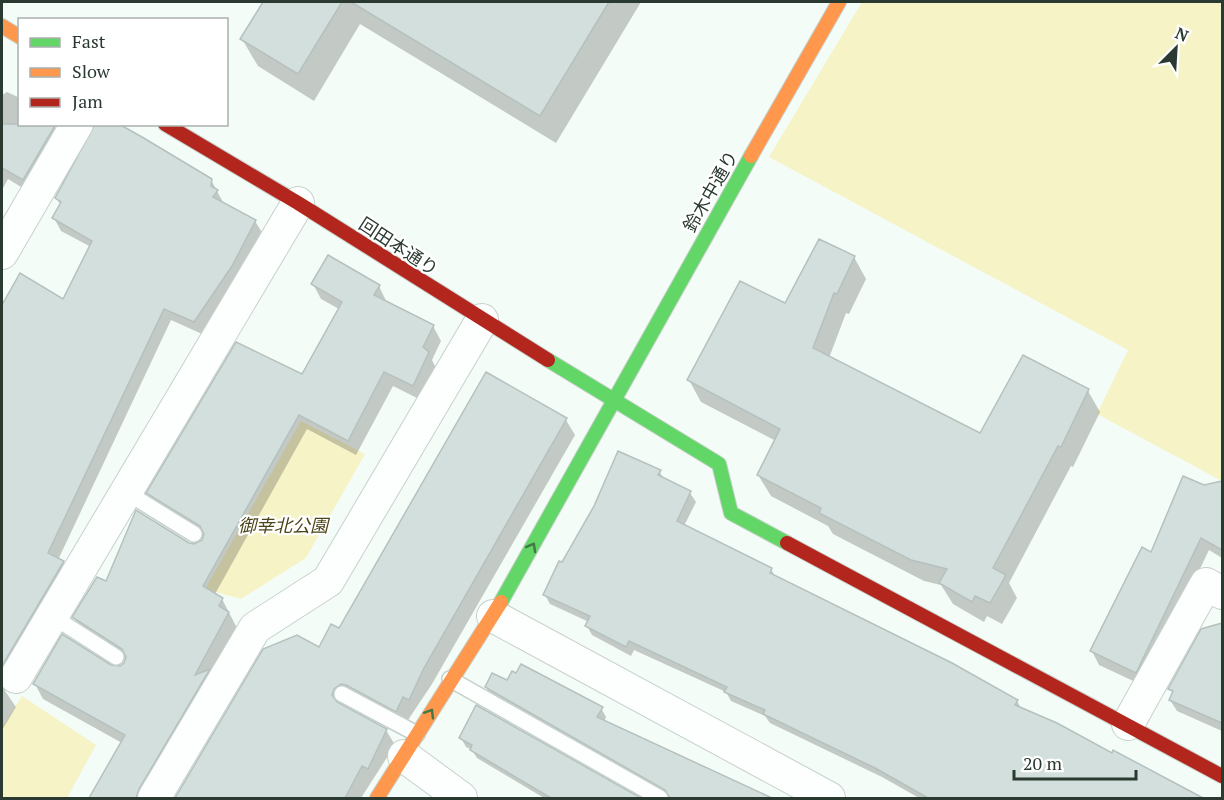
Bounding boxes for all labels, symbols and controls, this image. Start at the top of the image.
legend [18,18,228,126]
north arrow [1146,18,1206,78]
text: N [1172,22,1192,47]
text: Fast [72,29,106,53]
text: Slow [72,59,111,83]
text: Jam [72,89,103,113]
street label: 鈴木中通り [677,146,743,236]
street label: 回田本通り [355,211,443,281]
park label: 御幸北公園 [238,513,331,537]
one-way arrow [524,543,536,553]
one-way arrow [422,709,434,719]
scale bar [1014,743,1136,781]
text: 20 m [1023,751,1063,775]

